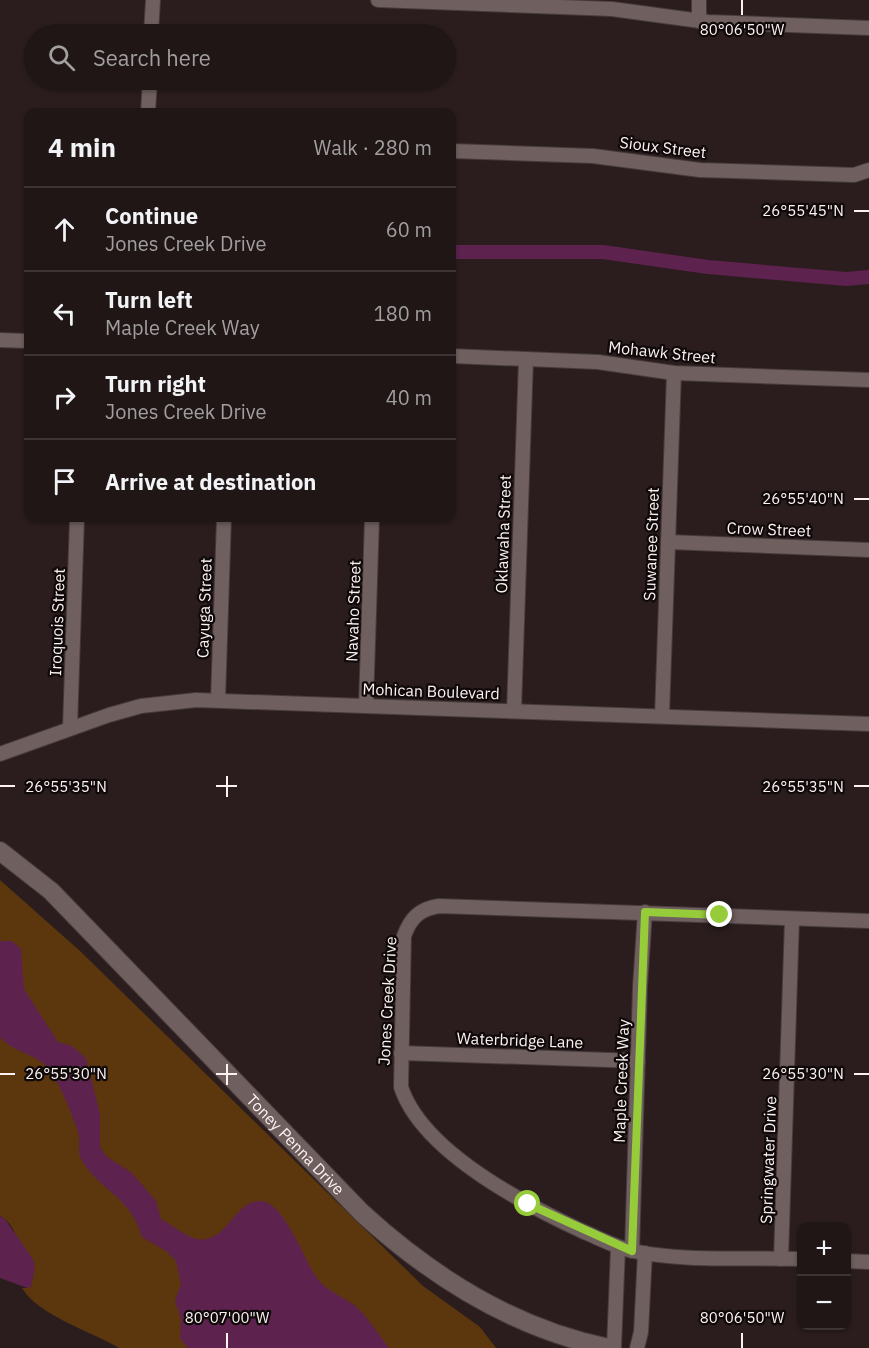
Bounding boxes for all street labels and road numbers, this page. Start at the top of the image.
street label: Sioux Street [619,132,707,162]
street label: Mohawk Street [607,336,717,368]
street label: Oklawaha Street [491,474,515,594]
street label: Suwanee Street [639,487,663,601]
street label: Crow Street [726,518,812,540]
street label: Cayuga Street [192,558,216,658]
street label: Navaho Street [341,560,365,662]
street label: Iroquois Street [45,568,69,676]
street label: Mohican Boulevard [362,679,500,703]
street label: Jones Creek Drive [374,936,400,1066]
street label: Maple Creek Way [609,1019,633,1143]
street label: Waterbridge Lane [456,1028,584,1052]
street label: Toney Penna Drive [242,1090,349,1199]
street label: Springwater Drive [756,1096,780,1224]

